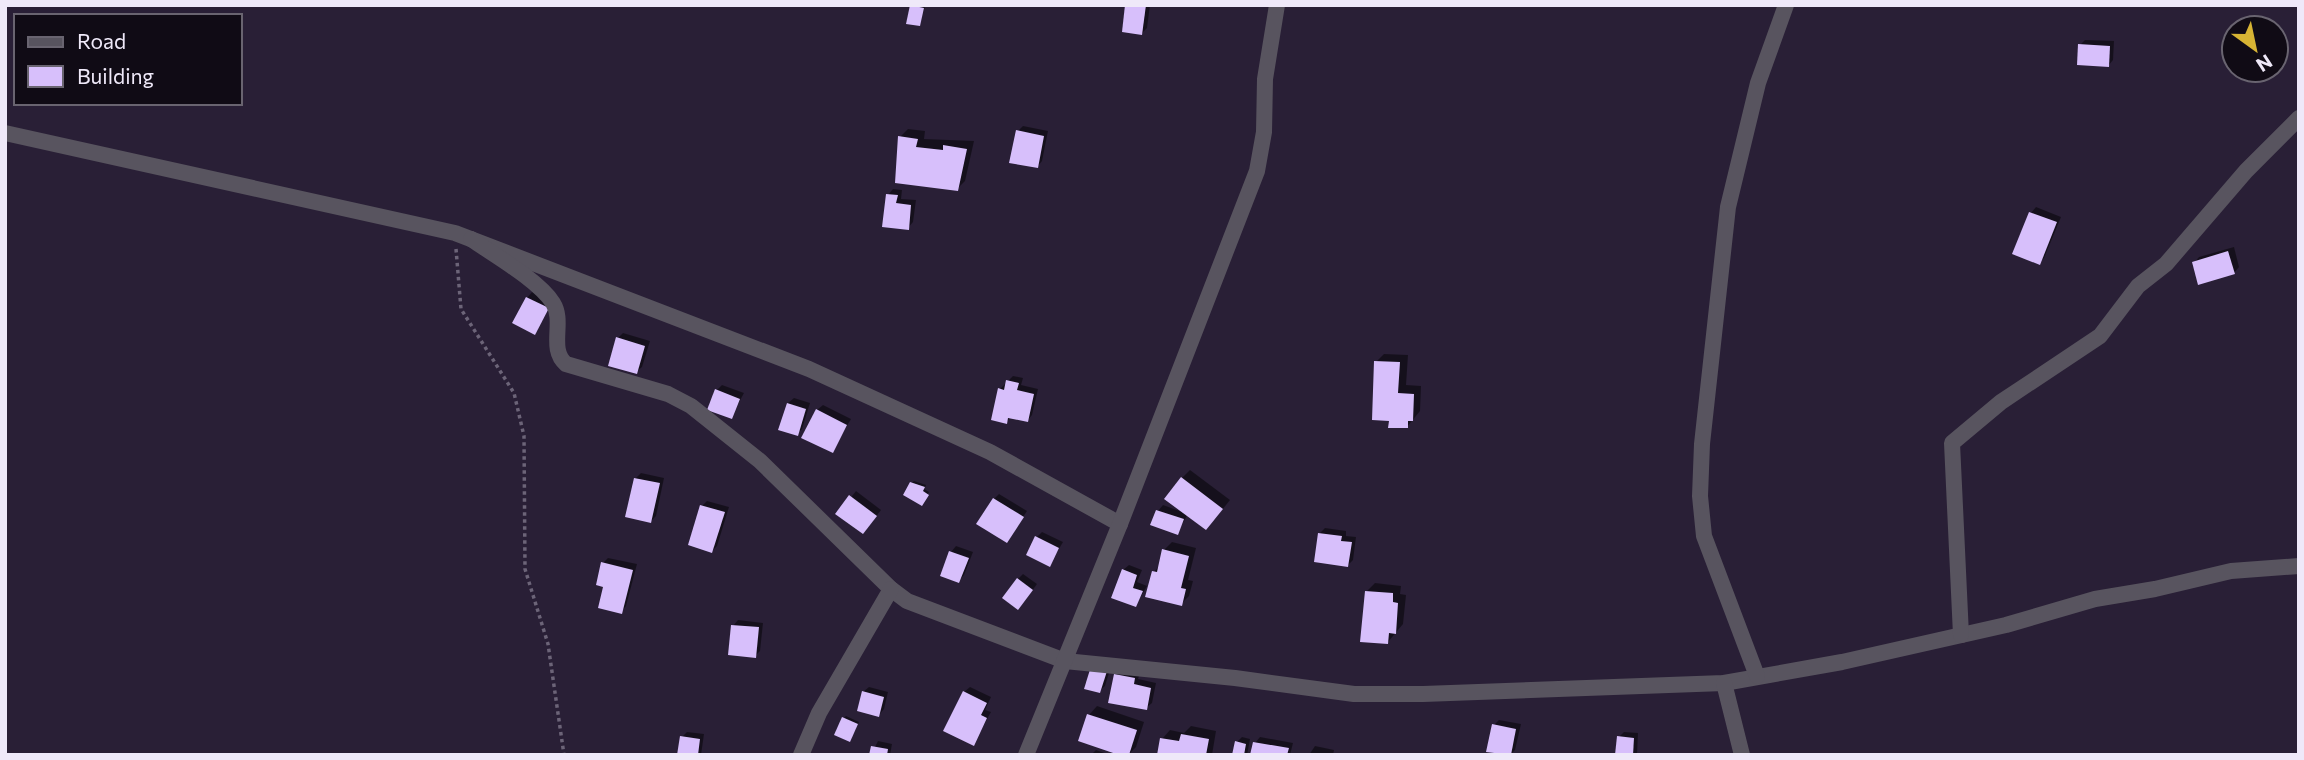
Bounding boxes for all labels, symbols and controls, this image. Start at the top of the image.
legend [14,14,242,105]
north arrow [2220,14,2290,84]
text: Road [77,28,126,53]
text: N [2252,50,2277,77]
text: Building [77,63,154,88]

